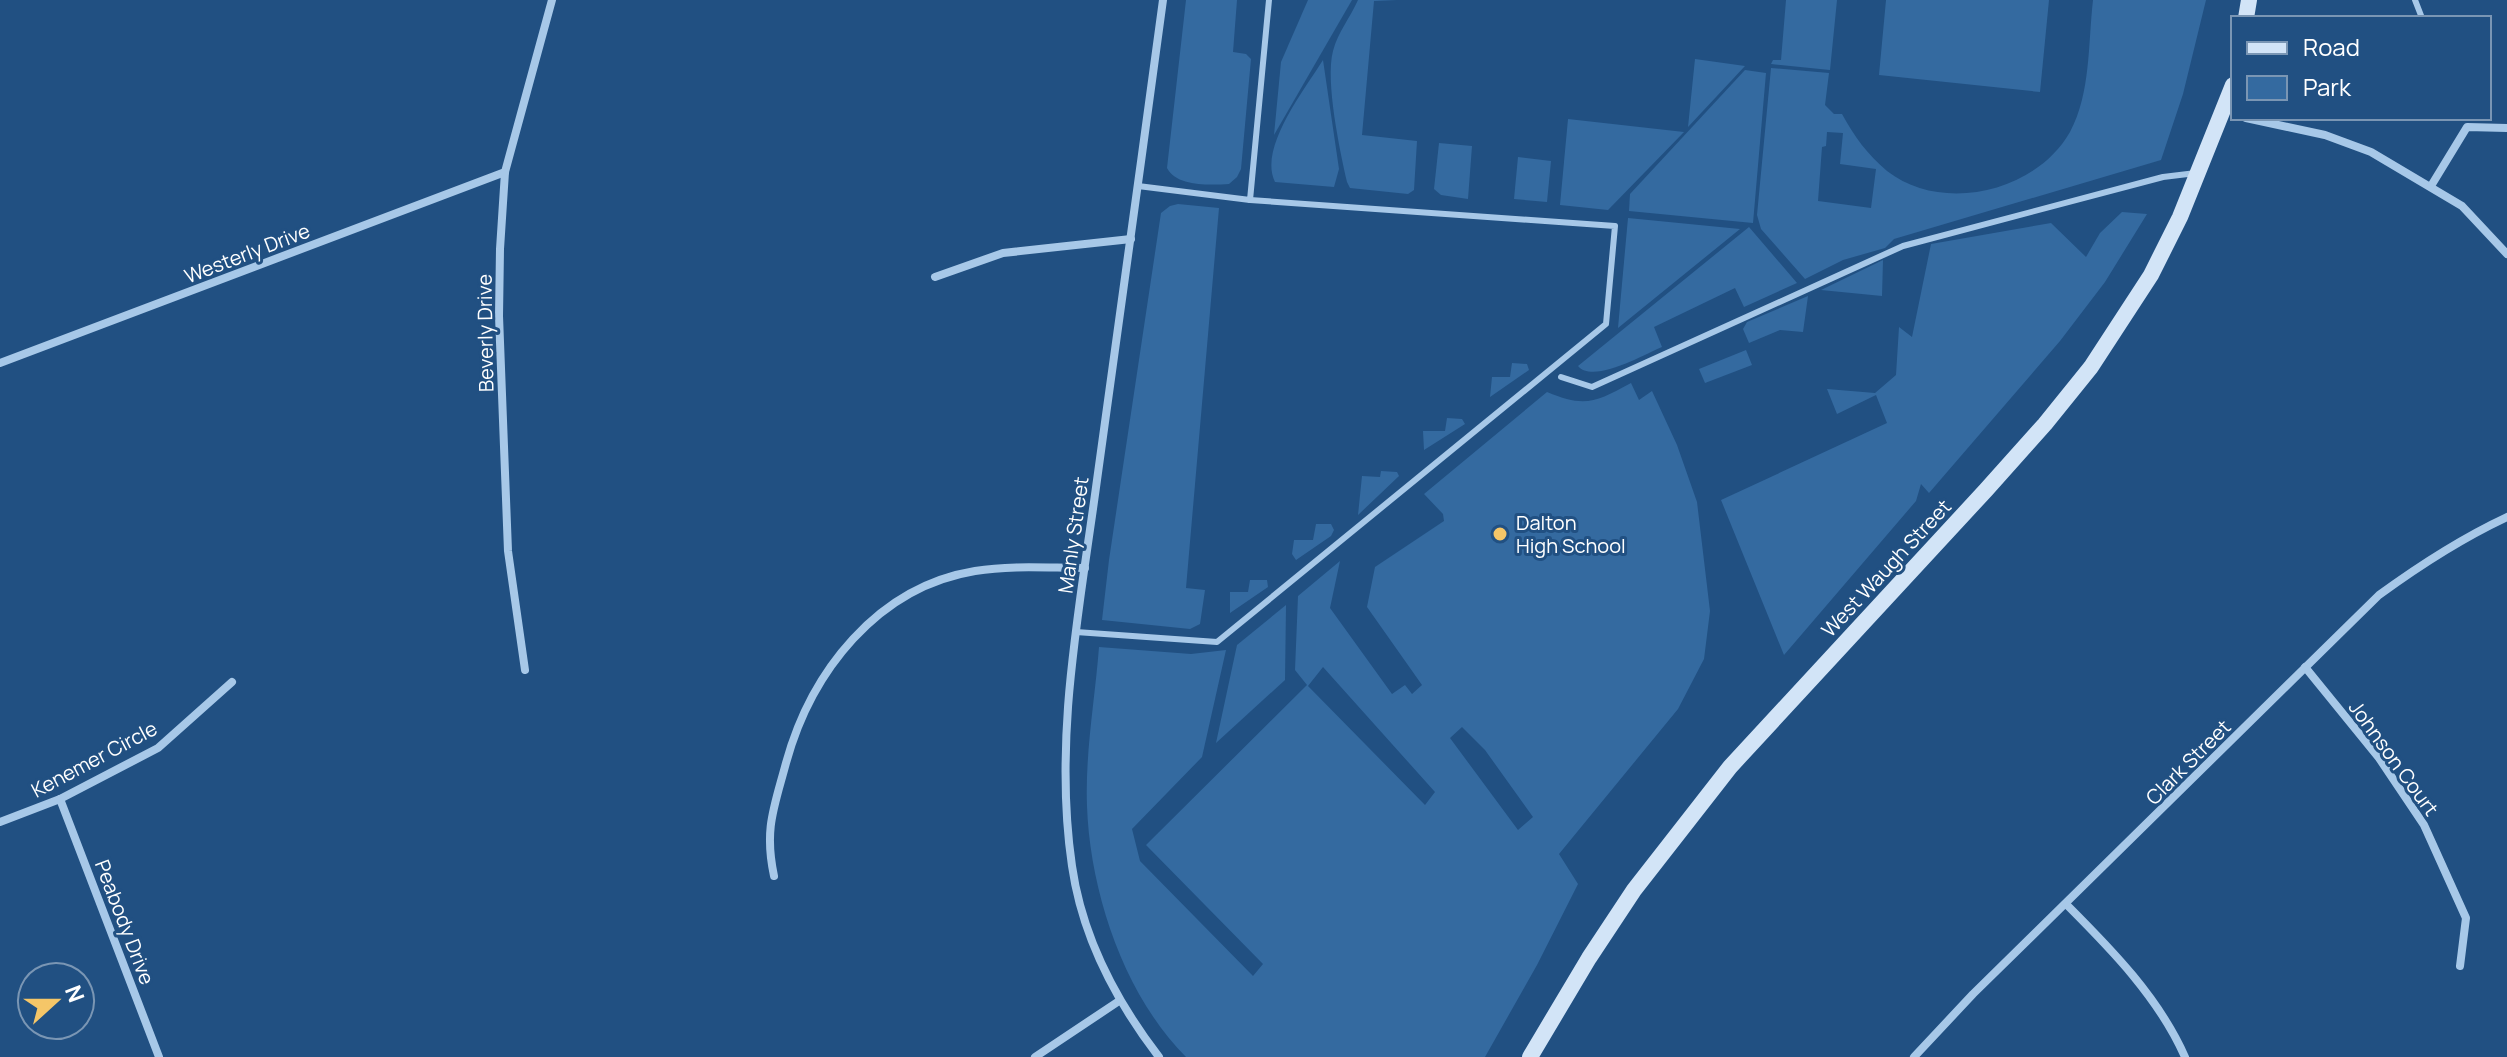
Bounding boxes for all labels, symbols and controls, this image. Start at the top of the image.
legend [2231,16,2491,120]
text: Road [2303,30,2360,63]
text: Park [2303,70,2352,103]
street label: Westerly Drive [180,217,314,289]
street label: Beverly Drive [470,274,500,392]
street label: Manly Street [1051,475,1095,595]
street label: West Waugh Street [1815,493,1957,643]
place label: Dalton High School [1516,509,1626,559]
marker: Dalton High School [1491,525,1509,543]
street label: Johnson Court [2343,695,2445,821]
street label: Clark Street [2140,714,2236,810]
street label: Kenemer Circle [26,715,162,803]
street label: Peabody Drive [89,856,161,988]
north arrow [16,961,96,1041]
text: N [58,981,92,1007]

